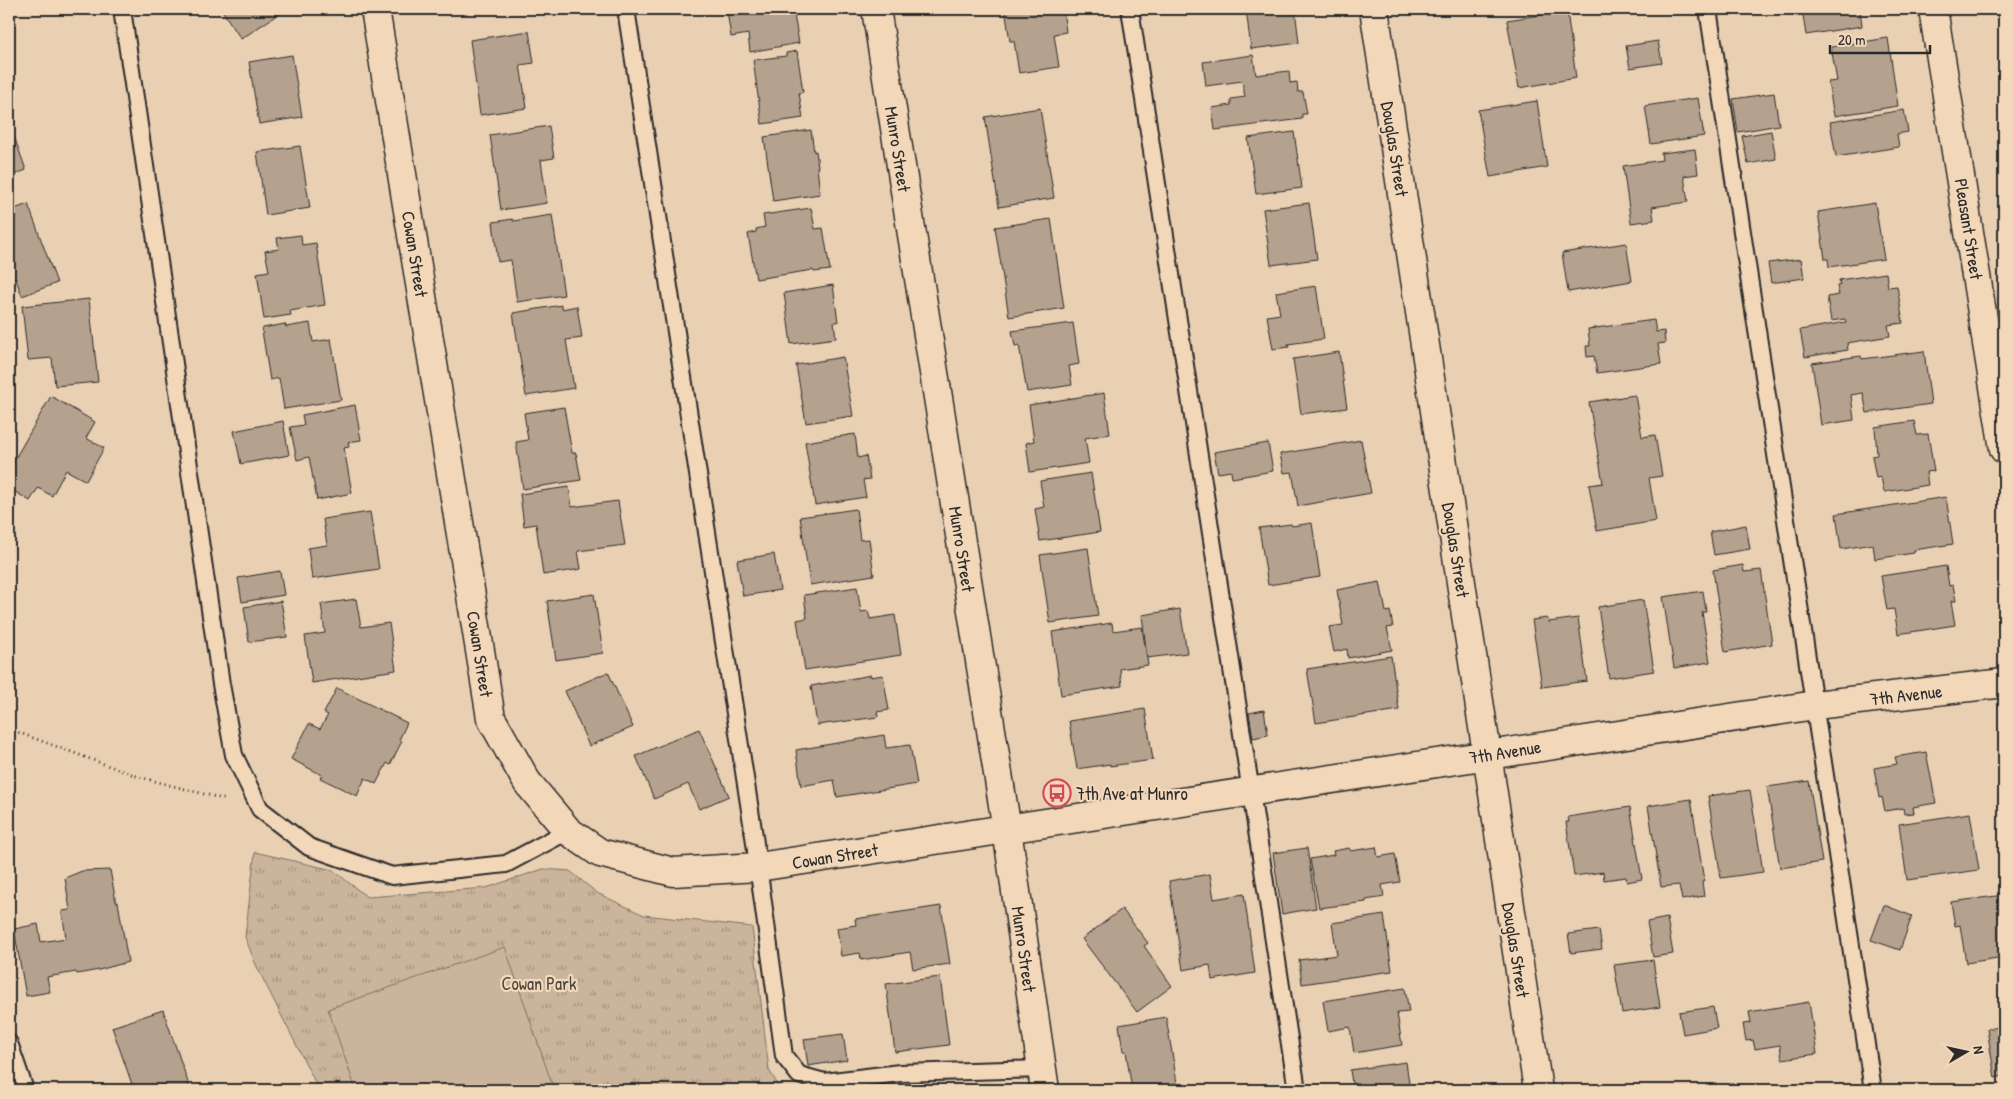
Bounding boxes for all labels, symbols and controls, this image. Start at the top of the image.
scale bar [1830,22,1930,54]
text: 20 m [1838,29,1865,50]
street label: Douglas Street [1375,100,1415,199]
street label: Munro Street [879,104,917,194]
street label: Pleasant Street [1949,177,1989,282]
street label: Cowan Street [396,209,434,300]
street label: Douglas Street [1436,501,1476,600]
street label: Munro Street [943,504,981,594]
street label: Cowan Street [461,609,499,700]
street label: 7th Avenue [1869,678,1943,712]
street label: 7th Avenue [1467,734,1543,770]
bus stop icon: 7th Ave at Munro [1042,778,1072,808]
place label: 7th Ave at Munro [1076,781,1188,806]
street label: Cowan Street [790,837,881,875]
street label: Douglas Street [1496,901,1536,1000]
street label: Munro Street [1006,905,1042,994]
park label: Cowan Park [502,971,577,996]
north arrow [1940,1026,1990,1076]
text: N [1969,1045,1989,1056]

